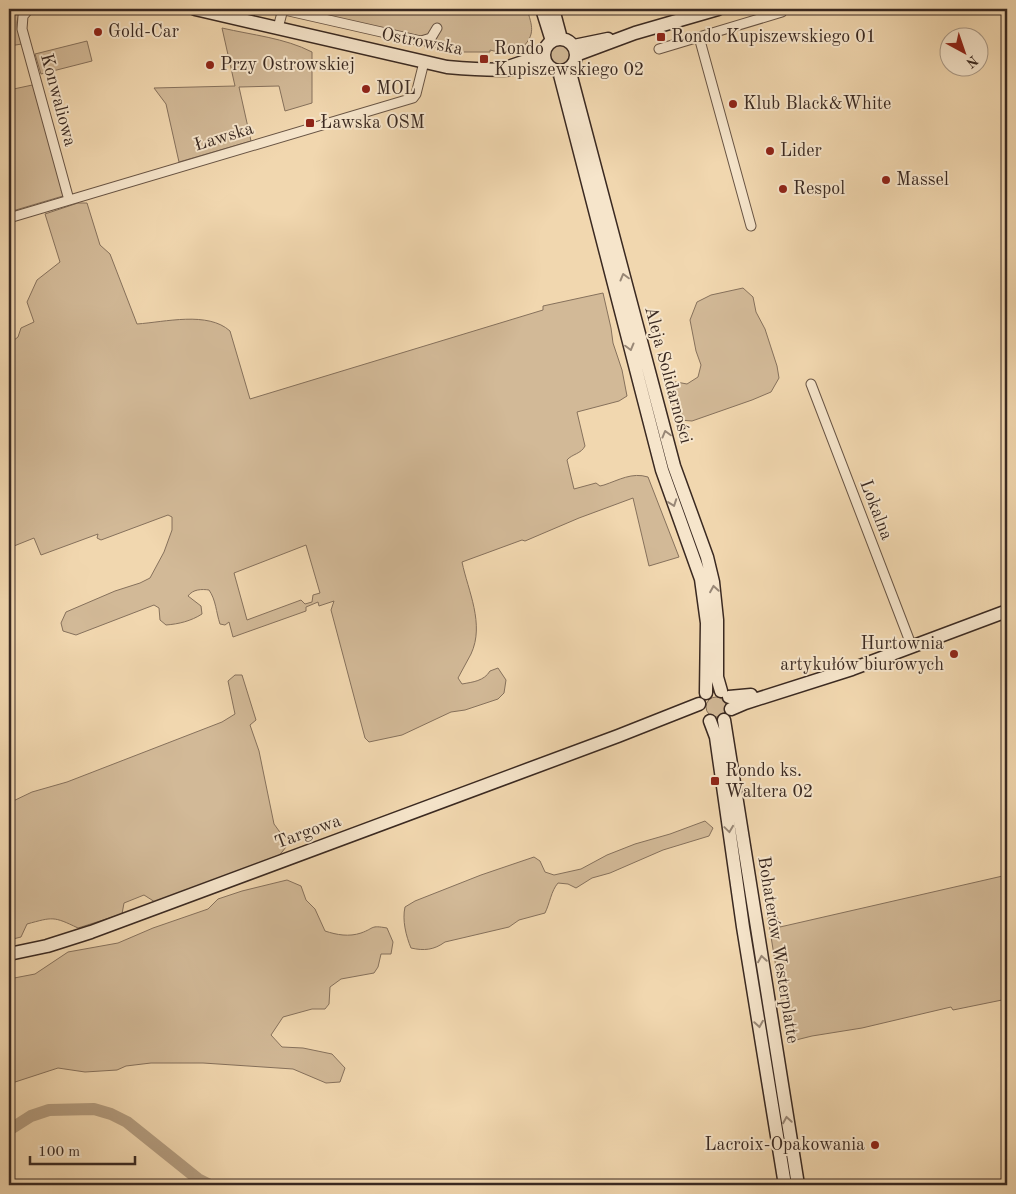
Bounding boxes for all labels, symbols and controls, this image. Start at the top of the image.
place label: Gold-Car [108,23,180,41]
street label: Ostrowska [380,25,464,59]
marker: Gold-Car [92,26,104,38]
place label: Rondo Kupiszewskiego 01 [671,28,876,46]
north arrow [938,28,988,78]
marker: Rondo Kupiszewskiego 01 [655,31,667,43]
place label: Rondo Kupiszewskiego 02 [494,40,644,79]
street label: Konwaliowa [37,52,79,148]
text: N [963,52,980,70]
marker: Rondo Kupiszewskiego 02 [478,53,490,65]
place label: Przy Ostrowskiej [220,56,355,74]
marker: Przy Ostrowskiej [204,59,216,71]
place label: MOL [376,80,416,98]
marker: MOL [360,83,372,95]
place label: Klub Black&White [743,95,891,113]
marker: Klub Black&White [727,98,739,110]
place label: Ławska OSM [320,114,425,132]
marker: Ławska OSM [304,117,316,129]
street label: Ławska [192,119,256,155]
place label: Lider [780,142,823,160]
marker: Lider [764,145,776,157]
place label: Massel [896,171,949,189]
marker: Massel [880,174,892,186]
place label: Respol [793,180,845,198]
marker: Respol [777,183,789,195]
one-way arrow [620,273,630,282]
street label: Aleja Solidarności [641,304,695,446]
one-way arrow [624,342,635,351]
one-way arrow [661,430,672,439]
street label: Lokalna [856,477,896,543]
one-way arrow [667,499,677,507]
one-way arrow [709,585,720,593]
place label: Hurtownia artykułów biurowych [780,635,944,674]
marker: Hurtownia artykułów biurowych [948,648,960,660]
place label: Rondo ks. Waltera 02 [725,762,813,801]
marker: Rondo ks. Waltera 02 [709,775,721,787]
street label: Targowa [273,812,344,852]
one-way arrow [723,825,734,833]
street label: Bohaterów Westerplatte [754,855,802,1045]
one-way arrow [757,955,767,964]
one-way arrow [753,1019,763,1028]
one-way arrow [783,1115,793,1124]
scale bar [30,1134,135,1166]
place label: Lacroix-Opakowania [704,1136,865,1154]
marker: Lacroix-Opakowania [869,1139,881,1151]
text: 100 m [38,1145,80,1160]

